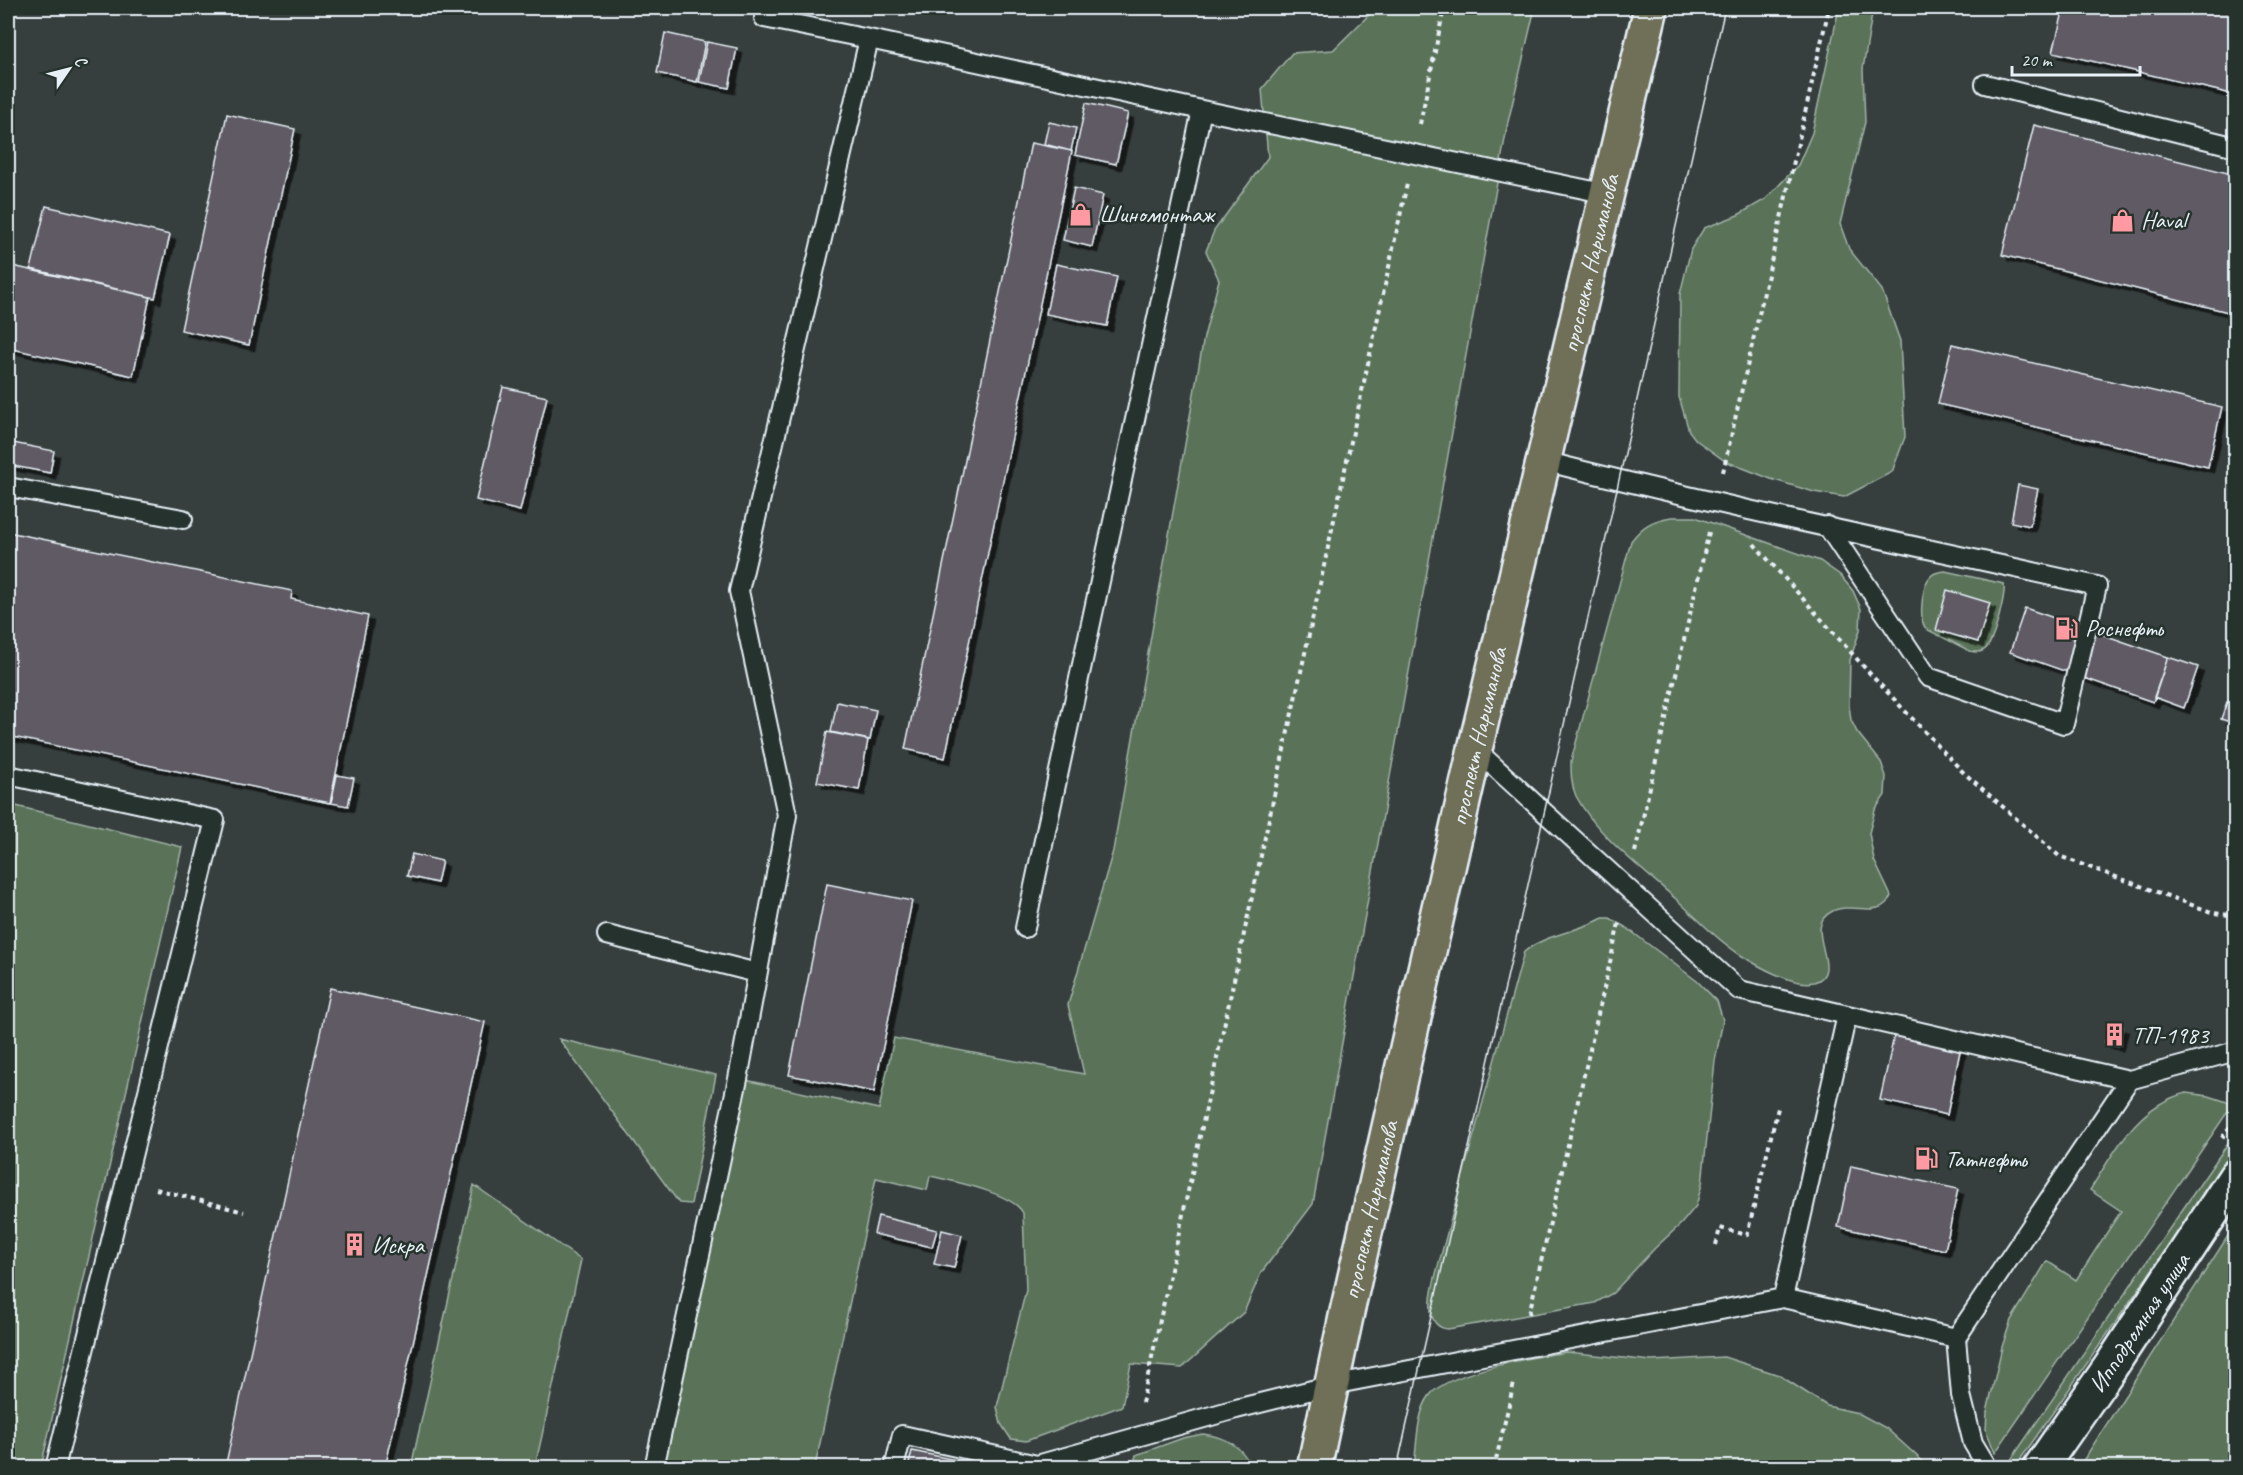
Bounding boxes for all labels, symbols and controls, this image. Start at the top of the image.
north arrow [39,39,99,99]
scale bar [2012,39,2140,77]
text: 20 m [2021,49,2054,71]
text: С [70,52,92,72]
street label: проспект Нариманова [1555,170,1626,355]
place label: Шиномонтаж [1099,199,1216,229]
shop icon: Шиномонтаж [1068,201,1094,227]
place label: Haval [2141,205,2190,235]
shop icon: Haval [2110,207,2136,233]
place label: Роснефть [2085,613,2164,643]
fuel station icon: Роснефть [2054,615,2080,641]
street label: проспект Нариманова [1443,643,1514,828]
place label: ТП-1983 [2132,1020,2211,1050]
building icon: ТП-1983 [2101,1022,2127,1048]
street label: проспект Нариманова [1335,1117,1405,1302]
place label: Татнефть [1945,1144,2028,1174]
fuel station icon: Татнефть [1914,1146,1940,1172]
place label: Искра [372,1230,425,1260]
building icon: Искра [341,1232,367,1258]
street label: Ипподромная улица [2082,1246,2197,1398]

